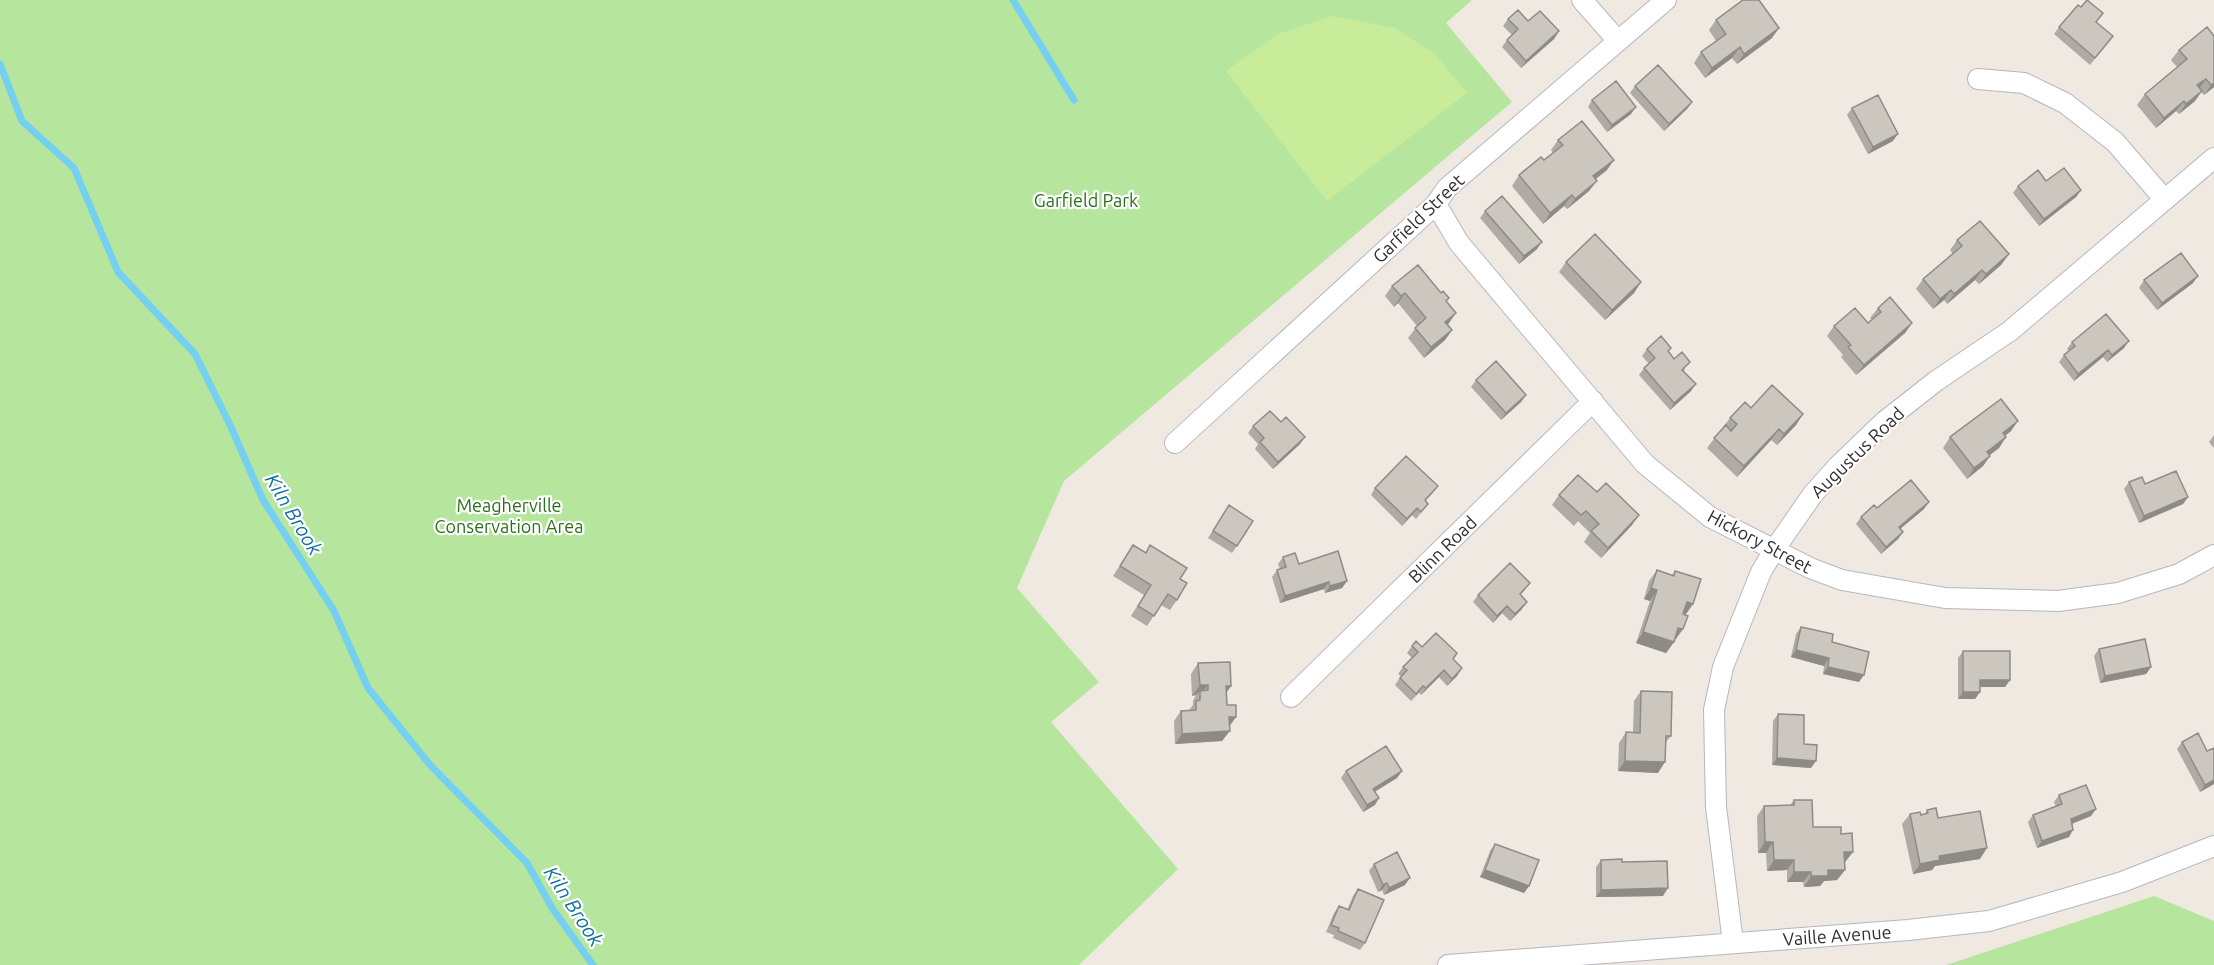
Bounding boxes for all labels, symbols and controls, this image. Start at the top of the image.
street label: Garfield Street [1368,170,1468,266]
park label: Garfield Park [1034,190,1138,210]
street label: Augustus Road [1806,403,1908,501]
water label: Kiln Brook [261,469,328,559]
park label: Meagherville Conservation Area [435,495,583,536]
street label: Hickory Street [1705,505,1815,577]
street label: Blinn Road [1404,512,1480,586]
water label: Kiln Brook [540,862,609,951]
street label: Vaille Avenue [1782,921,1892,949]

